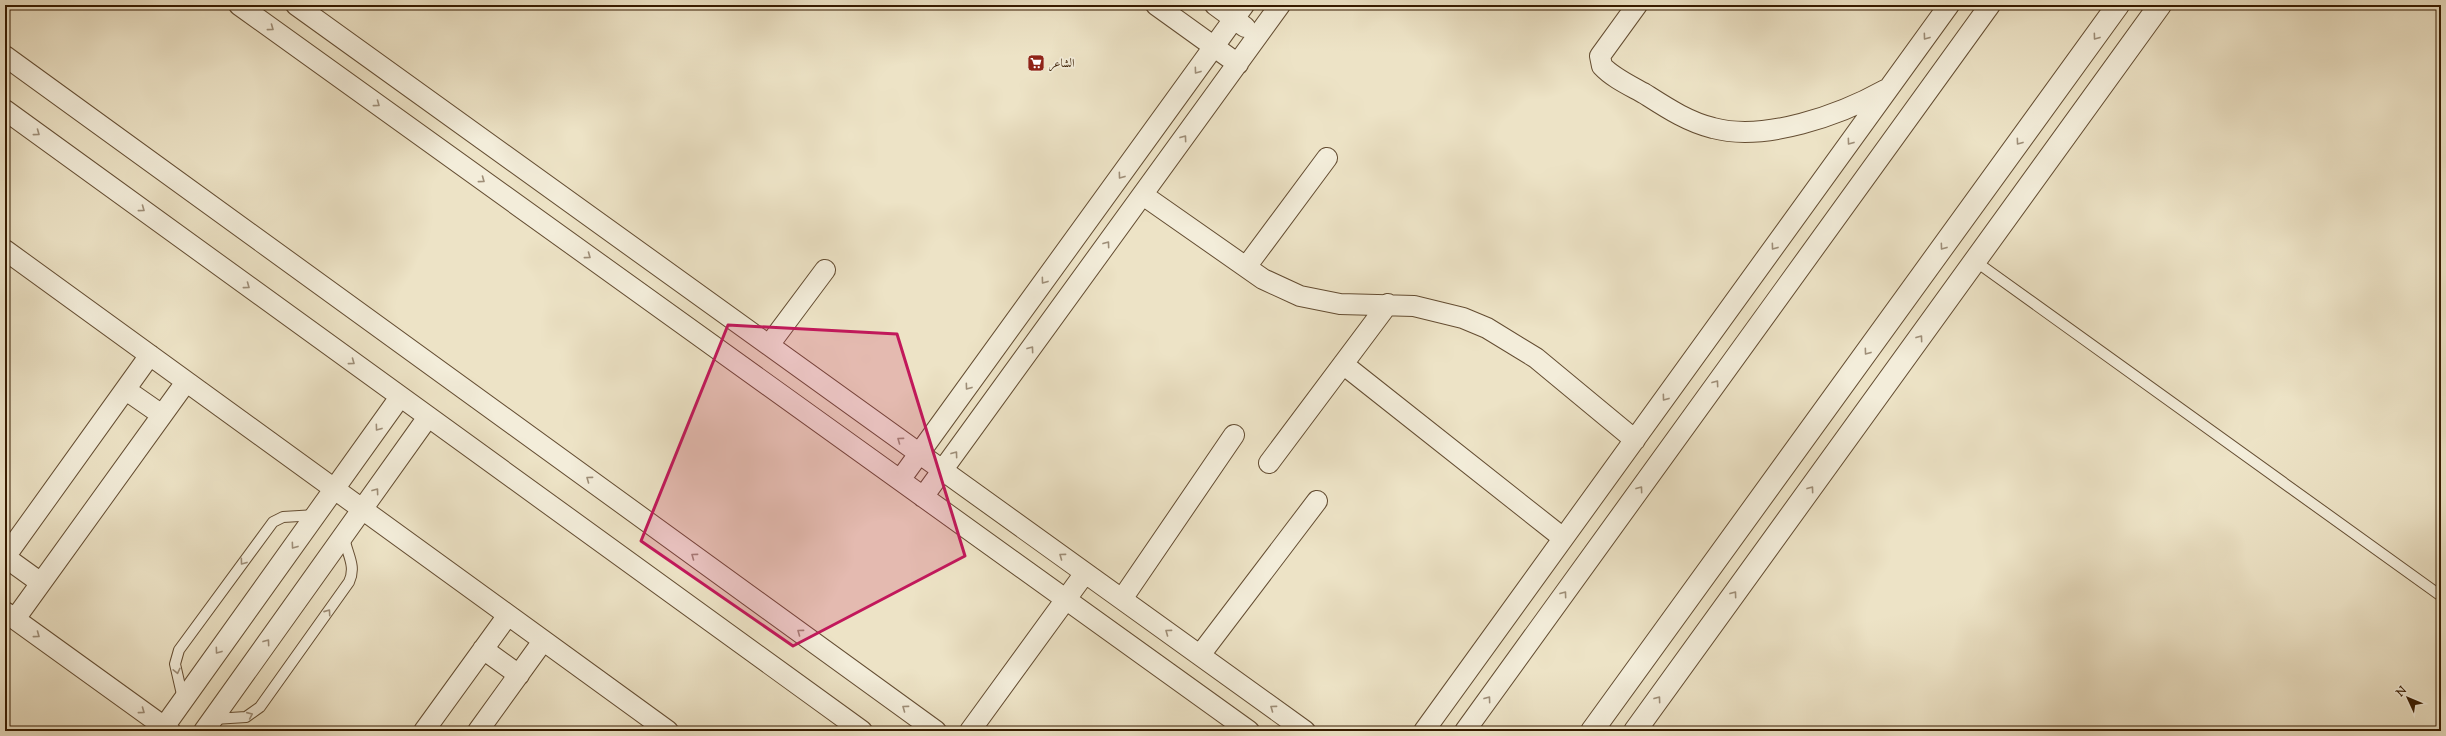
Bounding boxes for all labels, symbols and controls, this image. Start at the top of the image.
one-way arrow [267,23,274,31]
one-way arrow [1924,32,1931,39]
one-way arrow [2093,32,2100,39]
supermarket icon: الشاعر [1026,53,1046,73]
place label: الشاعر [1049,55,1075,73]
one-way arrow [1195,66,1202,73]
one-way arrow [372,99,379,106]
one-way arrow [32,128,39,135]
one-way arrow [1179,136,1186,143]
one-way arrow [2017,137,2024,144]
one-way arrow [1847,138,1855,145]
one-way arrow [1118,172,1125,179]
one-way arrow [478,175,485,182]
one-way arrow [138,205,145,212]
one-way arrow [1102,241,1109,248]
one-way arrow [1772,243,1779,250]
one-way arrow [1940,243,1948,250]
one-way arrow [583,251,590,258]
one-way arrow [1042,277,1049,284]
one-way arrow [243,281,250,289]
one-way arrow [1915,335,1922,342]
one-way arrow [1026,346,1034,353]
one-way arrow [1865,348,1872,355]
one-way arrow [348,357,355,364]
one-way arrow [1711,381,1718,388]
one-way arrow [966,382,973,389]
one-way arrow [1663,394,1670,401]
one-way arrow [375,424,382,431]
one-way arrow [897,437,904,445]
one-way arrow [950,452,957,459]
one-way arrow [586,476,593,484]
one-way arrow [1635,486,1642,493]
one-way arrow [1806,486,1813,493]
one-way arrow [371,488,379,495]
one-way arrow [292,541,299,548]
one-way arrow [692,553,699,560]
one-way arrow [1060,554,1067,561]
one-way arrow [241,558,248,565]
one-way arrow [1559,591,1567,598]
one-way arrow [1729,591,1737,598]
one-way arrow [323,609,331,616]
one-way arrow [32,630,39,637]
one-way arrow [797,630,804,637]
one-way arrow [1165,630,1172,637]
one-way arrow [262,640,269,647]
one-way arrow [216,647,223,654]
one-way arrow [172,668,180,674]
north arrow [2388,678,2428,718]
text: N [2392,683,2410,701]
one-way arrow [1483,697,1490,704]
one-way arrow [1653,697,1660,704]
one-way arrow [138,706,145,714]
one-way arrow [902,706,909,713]
one-way arrow [1271,706,1278,713]
one-way arrow [246,711,253,719]

